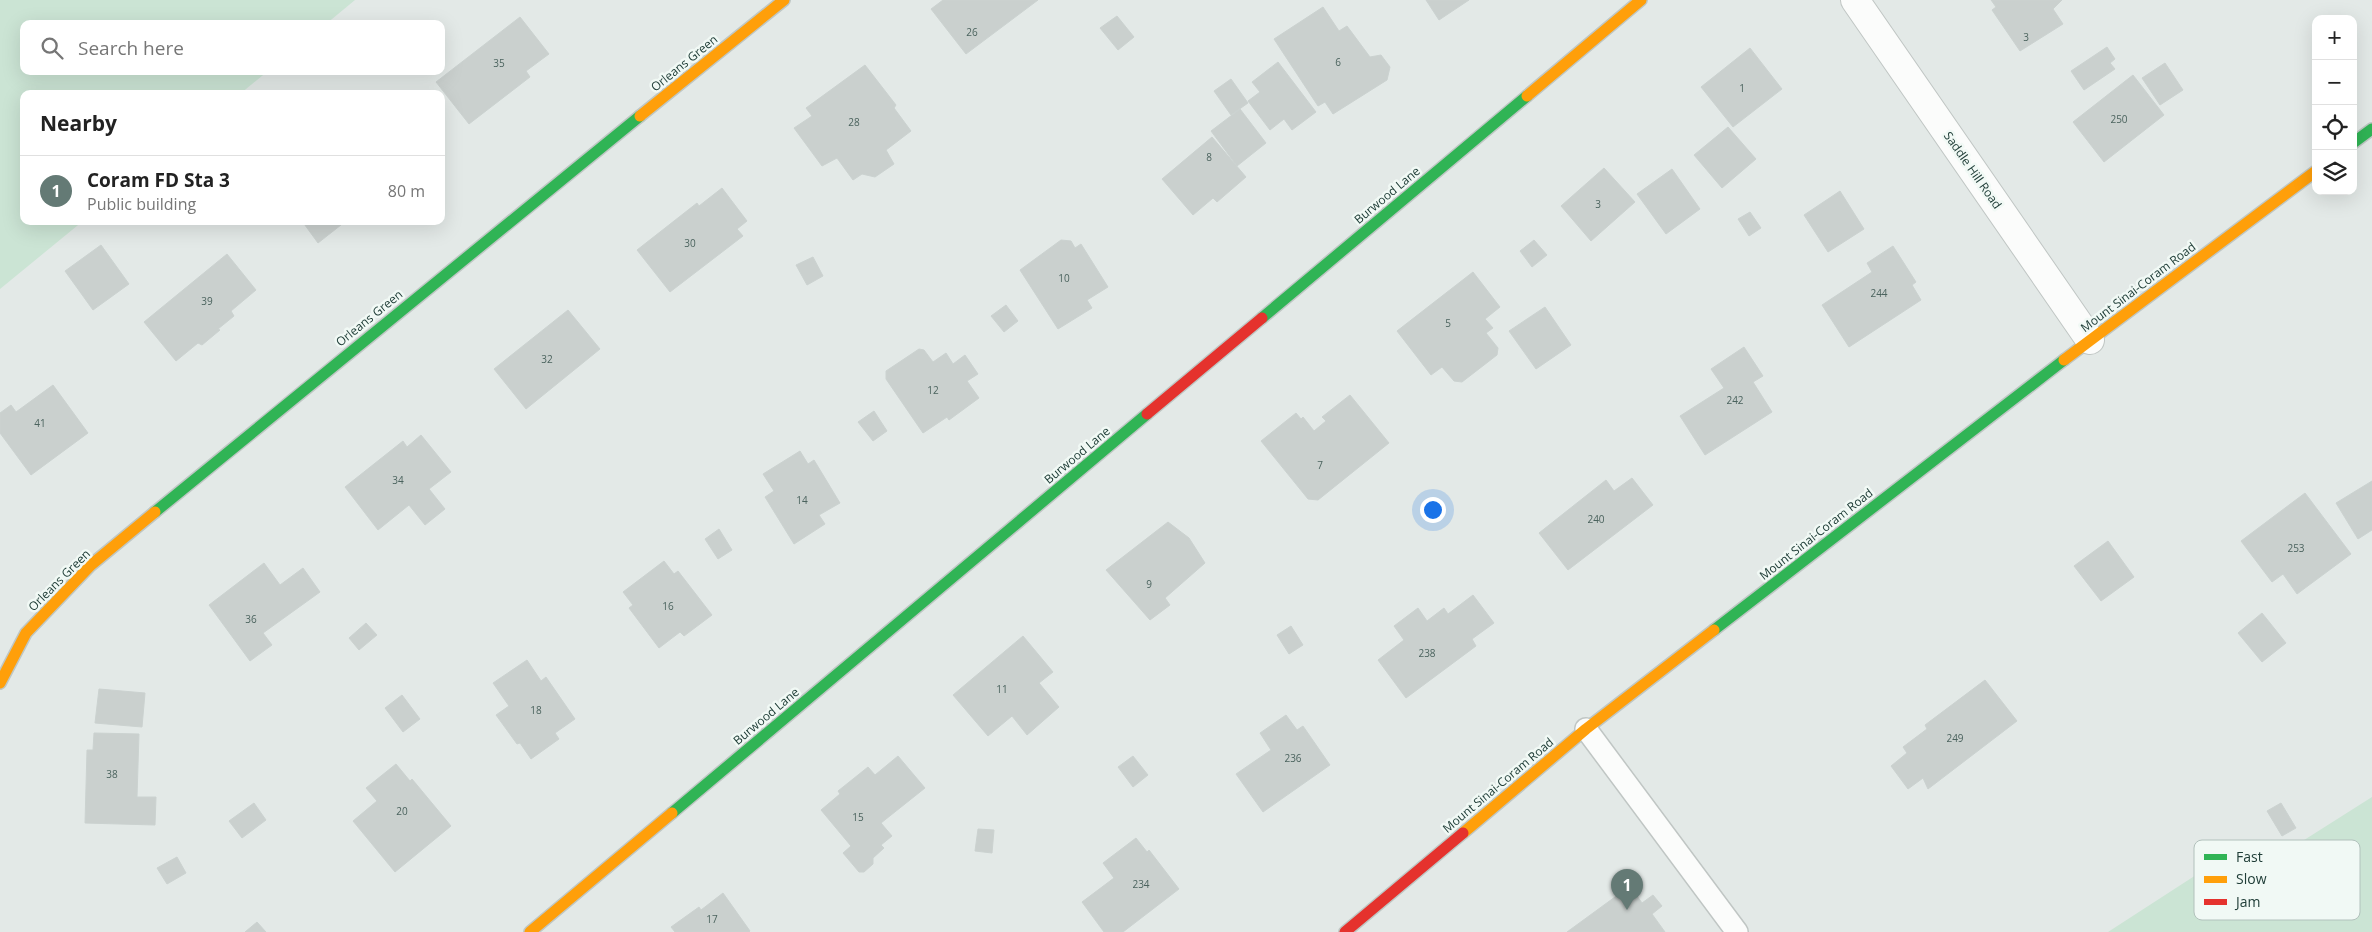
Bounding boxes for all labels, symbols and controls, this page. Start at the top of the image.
map controls [2312,15,2357,195]
button: + [2312,15,2357,60]
search box [20,20,445,75]
house number: 26 [966,25,978,39]
house number: 3 [2023,30,2029,44]
street label: Orleans Green [647,31,721,95]
icon: search [38,34,66,62]
text: Search here [78,35,184,61]
house number: 6 [1335,55,1341,69]
house number: 35 [493,56,505,70]
button: − [2312,60,2357,105]
house number: 1 [1739,81,1745,95]
button: locate [2312,105,2357,150]
text: Nearby [40,109,117,137]
house number: 250 [2110,112,2128,126]
house number: 28 [848,115,860,129]
street label: Saddle Hill Road [1940,128,2006,212]
house number: 8 [1206,150,1212,164]
button: layers [2312,150,2357,195]
street label: Burwood Lane [1350,162,1424,228]
text: Coram FD Sta 3 [87,167,230,193]
text: 1 [51,180,61,202]
text: 80 m [388,180,425,202]
text: Public building [87,193,196,215]
house number: 3 [1595,197,1601,211]
house number: 30 [684,236,696,250]
street label: Mount Sinai-Coram Road [2077,238,2199,336]
house number: 10 [1058,271,1070,285]
street label: Orleans Green [332,286,406,350]
house number: 244 [1870,286,1888,300]
house number: 39 [201,294,213,308]
house number: 5 [1445,316,1451,330]
house number: 32 [541,352,553,366]
house number: 12 [927,383,939,397]
house number: 242 [1726,393,1744,407]
house number: 41 [34,416,46,430]
street label: Burwood Lane [1040,422,1114,488]
house number: 7 [1317,458,1323,472]
house number: 34 [392,473,404,487]
street label: Mount Sinai-Coram Road [1756,484,1876,584]
house number: 14 [796,493,808,507]
your location [1420,497,1446,523]
house number: 240 [1587,512,1605,526]
house number: 253 [2287,541,2305,555]
street label: Orleans Green [24,545,94,615]
house number: 9 [1146,577,1152,591]
house number: 16 [662,599,674,613]
house number: 36 [245,612,257,626]
house number: 238 [1418,646,1436,660]
house number: 11 [996,682,1008,696]
street label: Burwood Lane [729,683,803,749]
house number: 18 [530,703,542,717]
house number: 249 [1946,731,1964,745]
street label: Mount Sinai-Coram Road [1439,734,1557,836]
house number: 236 [1284,751,1302,765]
house number: 38 [106,767,118,781]
house number: 20 [396,804,408,818]
house number: 15 [852,810,864,824]
legend [2194,840,2360,920]
text: Fast [2236,847,2263,866]
pin: 1 [1611,869,1643,910]
text: Slow [2236,869,2267,888]
house number: 234 [1132,877,1150,891]
text: Jam [2234,892,2261,911]
house number: 17 [706,912,718,926]

